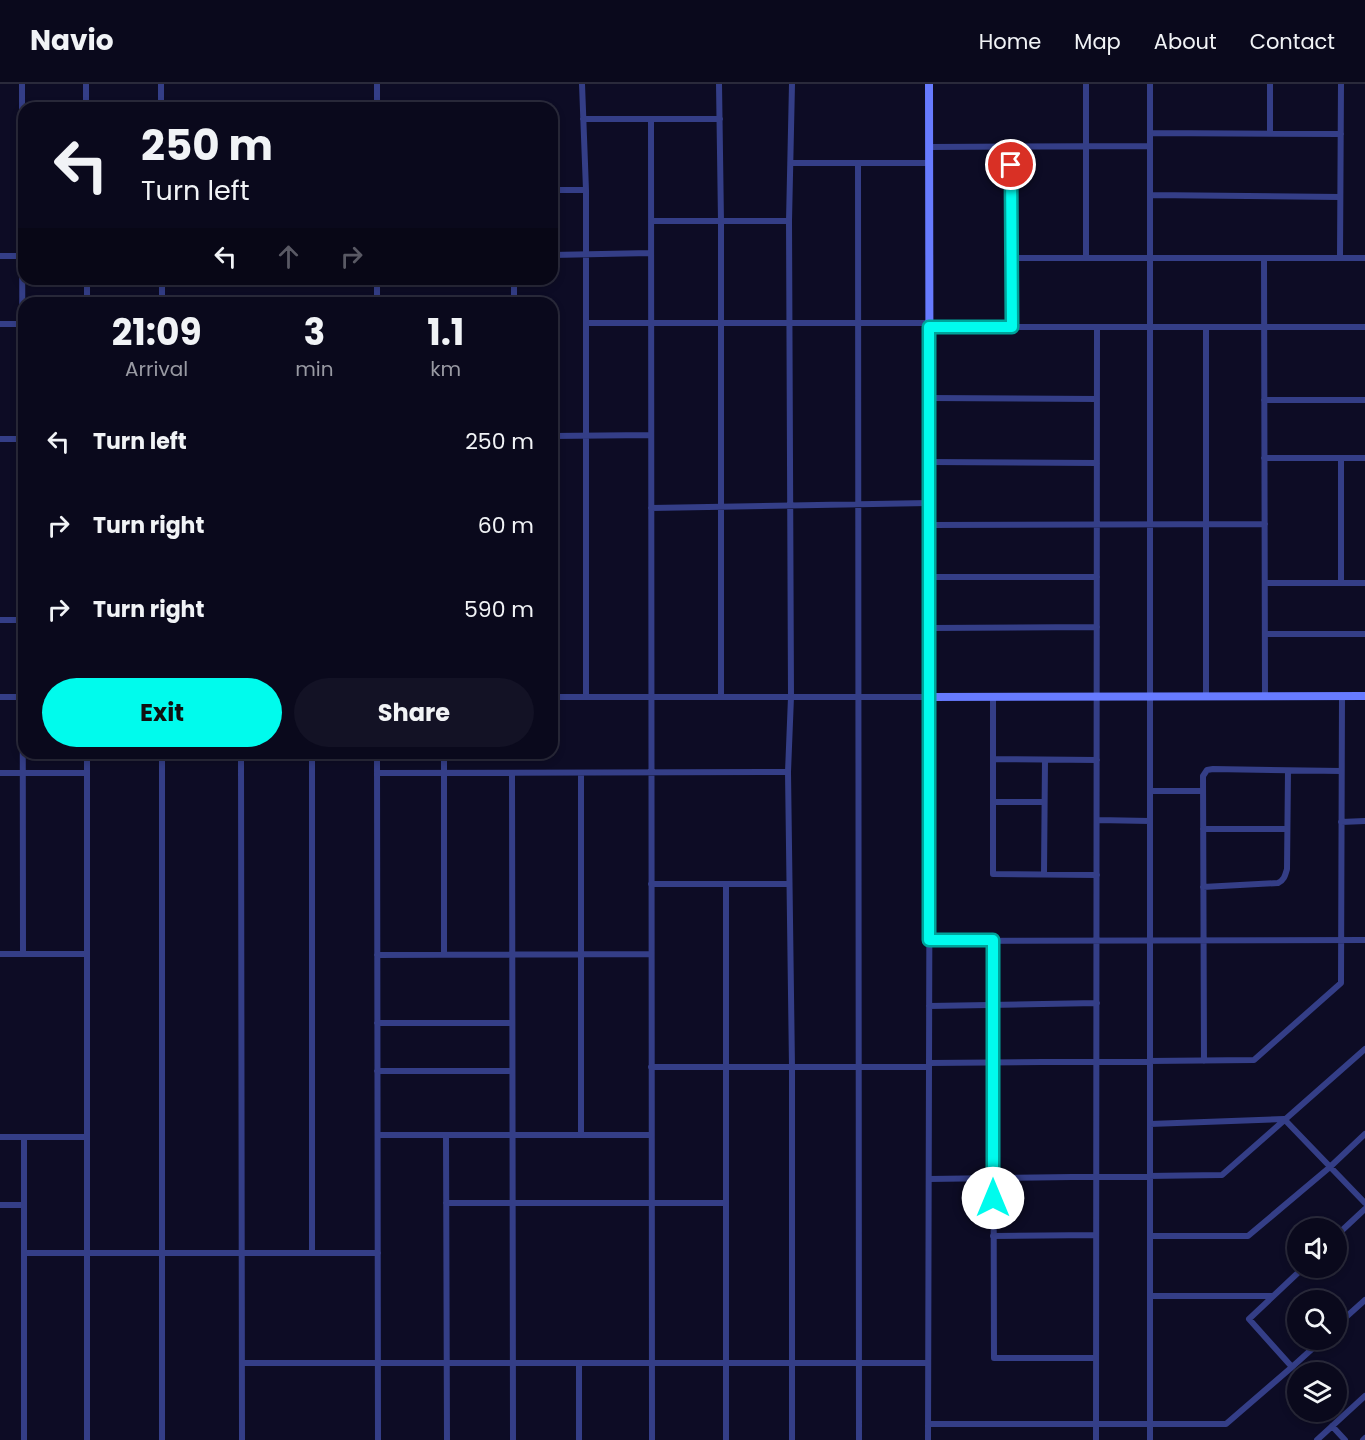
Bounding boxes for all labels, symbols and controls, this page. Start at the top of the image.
text: Navio [30,21,114,60]
text: Home [979,27,1041,56]
text: Map [1074,27,1121,56]
text: About [1154,27,1217,56]
text: Contact [1250,27,1335,56]
text: 250 m [141,116,273,175]
icon: left [42,126,120,204]
pin [985,139,1036,190]
icon: arrive [994,148,1027,181]
text: Turn left [141,172,250,209]
icon: left [209,240,242,273]
icon: ahead [272,240,305,273]
icon: right [335,240,368,273]
text: 21:09 [112,307,202,358]
text: 3 [303,307,325,358]
text: 1.1 [427,307,464,358]
text: Arrival [125,355,188,383]
text: min [295,355,334,383]
text: km [430,355,461,383]
icon: left [42,425,75,458]
text: Turn left [93,426,187,457]
text: 250 m [465,426,534,457]
icon: right [42,509,75,542]
text: Turn right [93,510,204,541]
text: 60 m [478,510,534,541]
icon: right [42,593,75,626]
text: Turn right [93,594,204,625]
text: 590 m [464,594,534,625]
button: Exit [42,678,282,747]
button: Share [294,678,534,747]
position arrow [961,1166,1025,1230]
map controls [1287,1218,1347,1422]
button: sound [1287,1218,1347,1278]
button: search [1287,1290,1347,1350]
button: layers [1287,1362,1347,1422]

